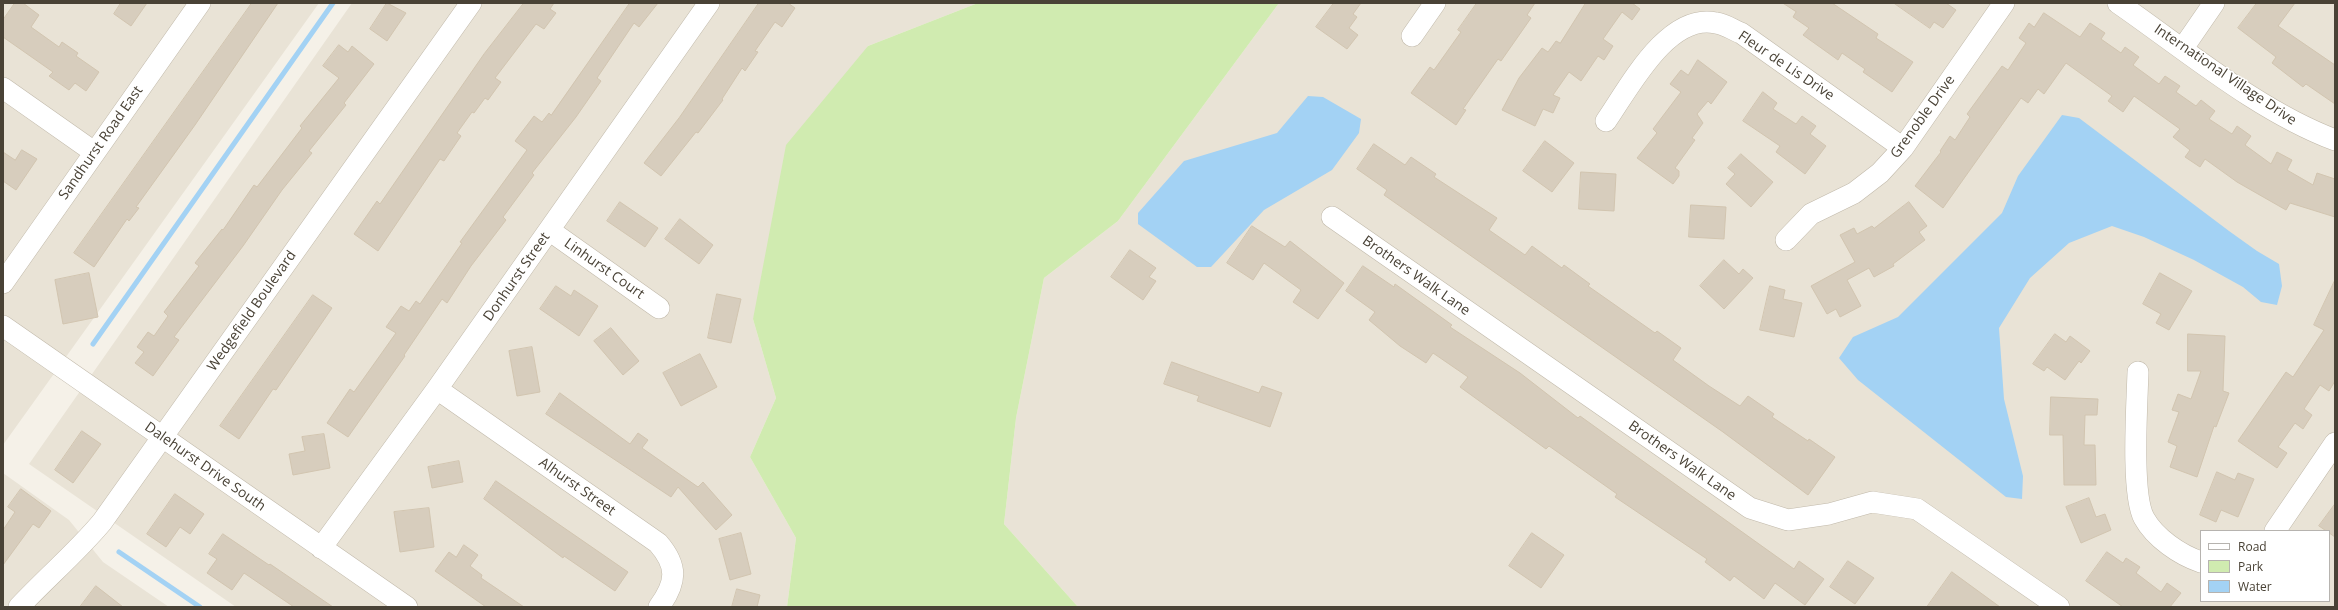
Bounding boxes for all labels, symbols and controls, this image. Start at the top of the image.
street label: International Village Drive [2151,21,2299,129]
street label: Fleur de Lis Drive [1735,28,1837,104]
street label: Grenoble Drive [1887,72,1959,162]
street label: Sandhurst Road East [55,83,147,203]
street label: Donhurst Street [480,229,554,325]
street label: Brothers Walk Lane [1359,233,1473,319]
street label: Linhurst Court [561,235,647,303]
street label: Wedgefield Boulevard [204,248,300,374]
street label: Brothers Walk Lane [1625,418,1739,504]
street label: Dalehurst Drive South [141,419,269,515]
street label: Alhurst Street [535,454,619,520]
legend [2200,530,2330,602]
text: Road [2238,538,2267,555]
text: Park [2238,558,2263,575]
text: Water [2238,578,2272,595]

